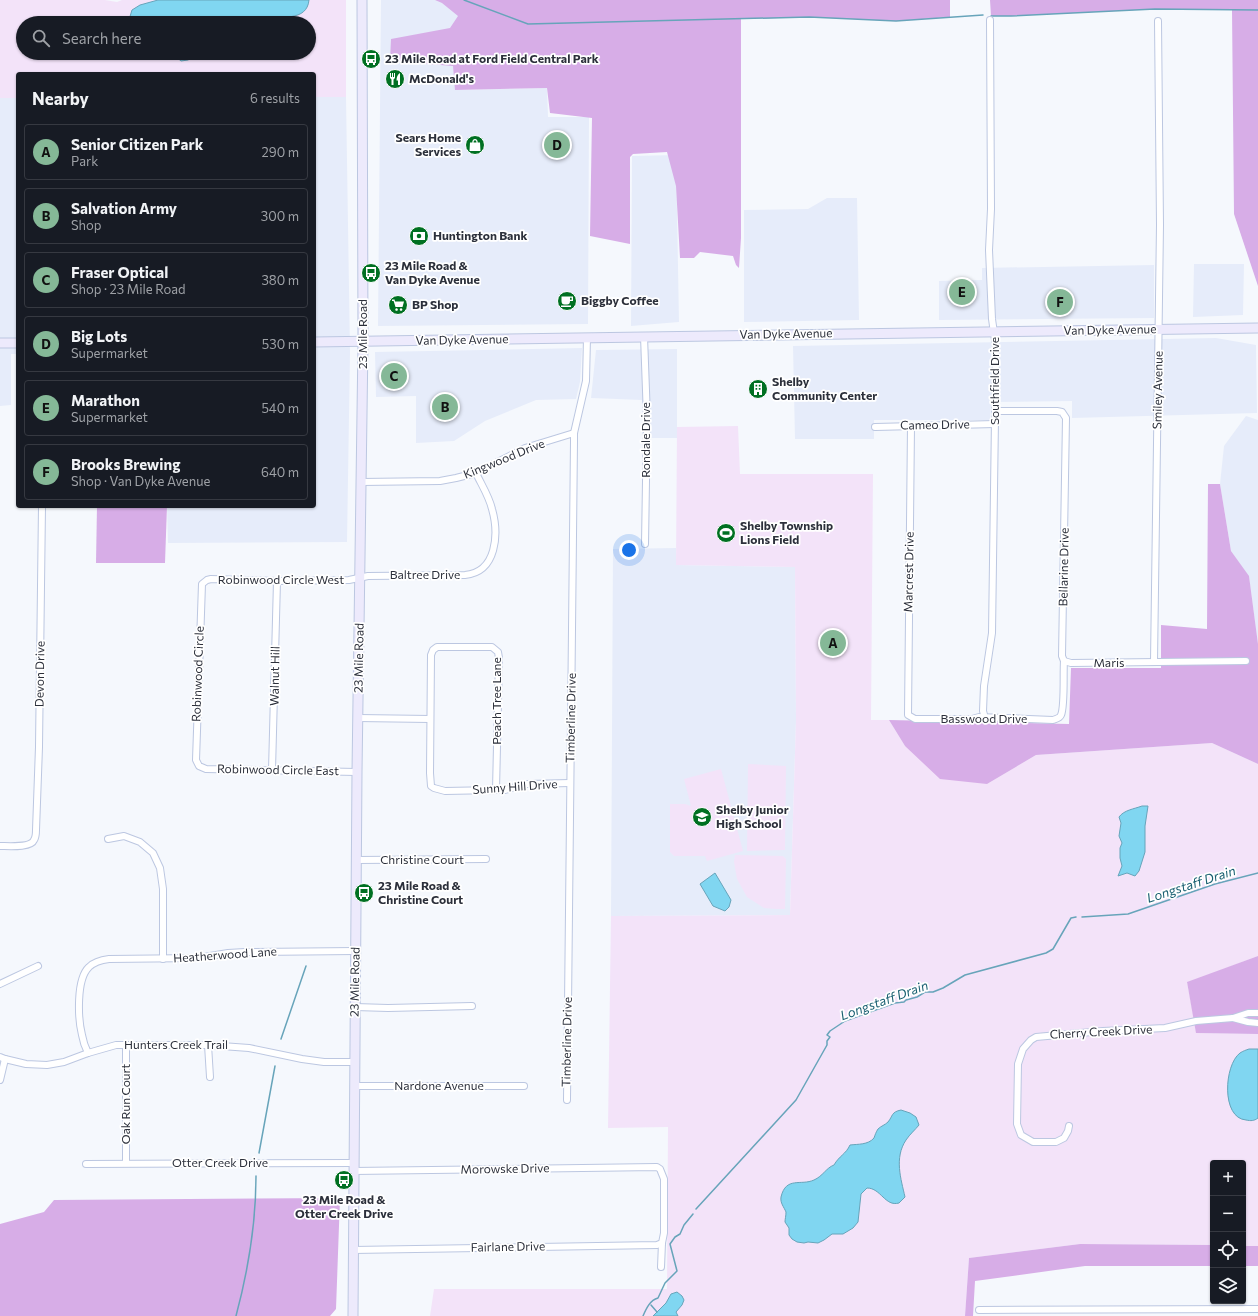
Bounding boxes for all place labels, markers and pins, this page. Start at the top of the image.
bus stop icon: 23 Mile Road at Ford Field Central Park [360,48,382,70]
place label: 23 Mile Road at Ford Field Central Park [385,51,599,65]
restaurant icon: McDonald's [384,68,406,90]
place label: McDonald's [409,71,475,85]
place label: Sears Home Services [396,130,461,158]
pin: D [544,130,570,160]
shop icon: Sears Home Services [464,134,486,156]
bank icon: Huntington Bank [408,225,430,247]
place label: Huntington Bank [433,228,527,242]
place label: 23 Mile Road & Van Dyke Avenue [385,258,480,286]
bus stop icon: 23 Mile Road & Van Dyke Avenue [360,262,382,284]
pin: E [949,277,975,307]
pin: F [1047,287,1073,317]
cafe icon: Biggby Coffee [556,290,578,312]
place label: Biggby Coffee [581,293,659,307]
supermarket icon: BP Shop [387,294,409,316]
place label: BP Shop [412,297,458,311]
pin: C [381,361,407,391]
place label: Shelby Community Center [772,374,877,402]
building icon: Shelby Community Center [747,378,769,400]
pin: B [432,392,458,422]
place label: Shelby Township Lions Field [740,518,833,546]
sports icon: Shelby Township Lions Field [715,522,737,544]
pin: A [820,628,846,658]
place label: Shelby Junior High School [716,802,789,830]
school or university icon: Shelby Junior High School [691,806,713,828]
place label: 23 Mile Road & Christine Court [378,878,463,906]
bus stop icon: 23 Mile Road & Christine Court [353,882,375,904]
bus stop icon: 23 Mile Road & Otter Creek Drive [333,1169,355,1191]
place label: 23 Mile Road & Otter Creek Drive [295,1192,393,1220]

